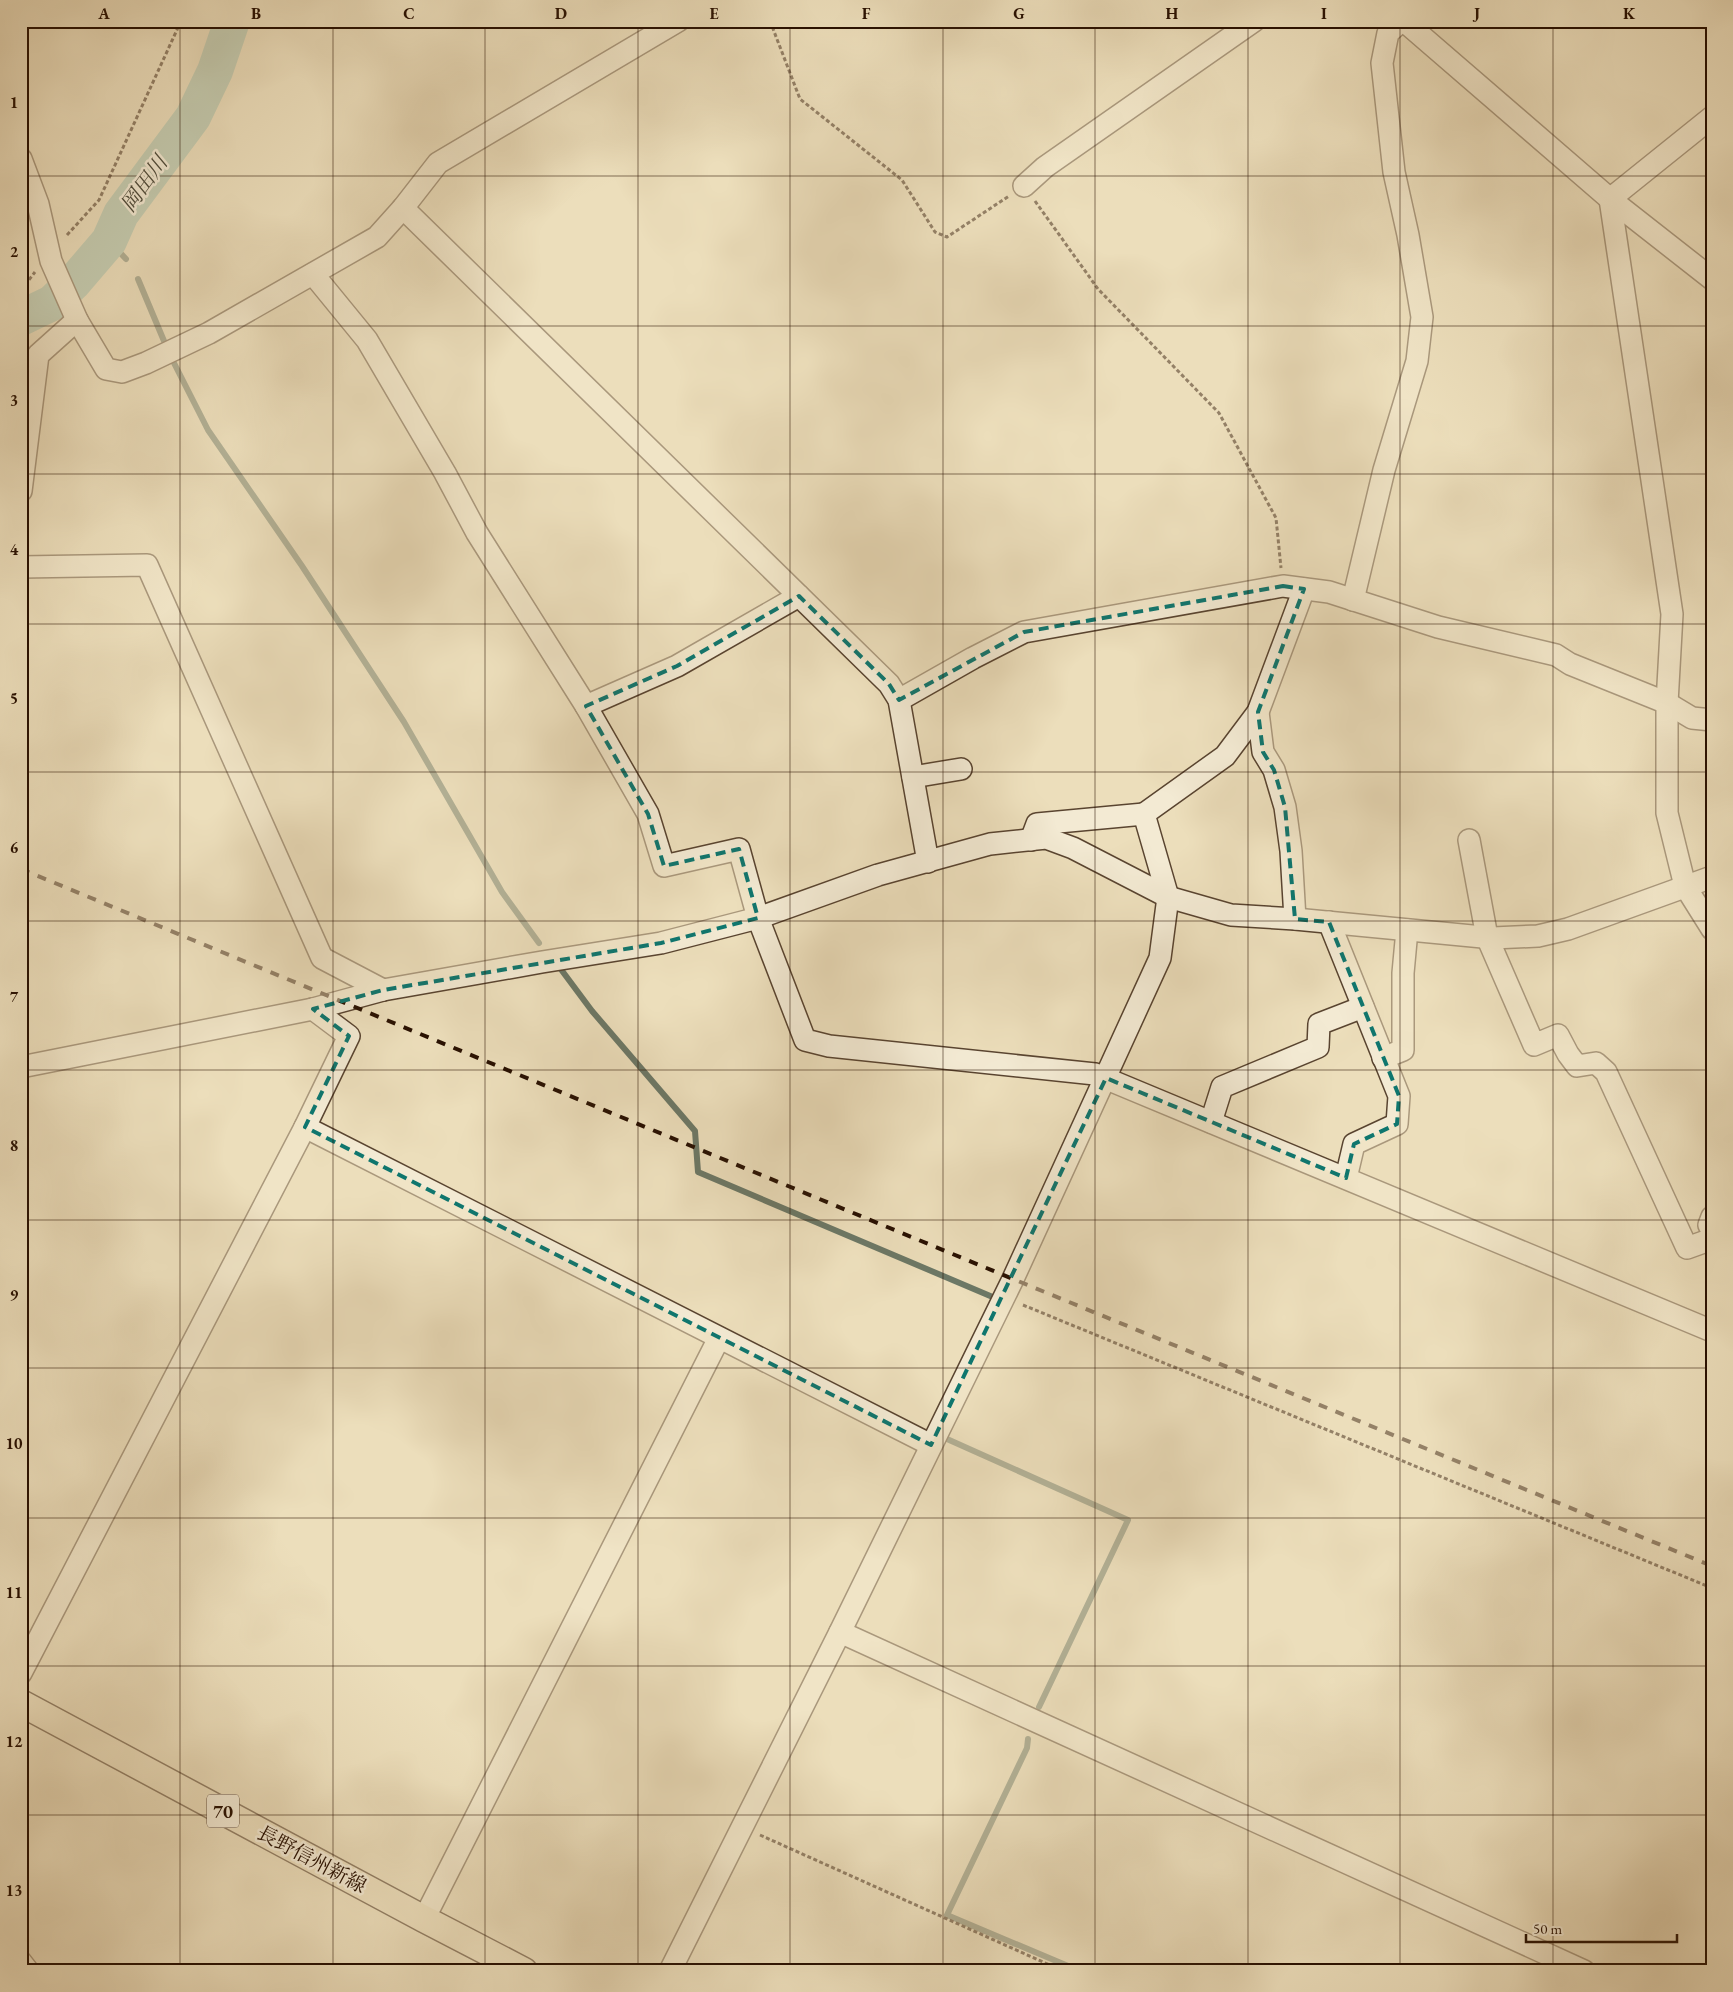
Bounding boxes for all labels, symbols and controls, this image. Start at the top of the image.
text: A [97,3,110,24]
text: B [251,3,261,24]
text: C [403,3,415,24]
text: D [555,3,567,24]
text: E [709,3,719,24]
text: F [862,3,871,24]
text: G [1013,3,1025,24]
text: H [1166,3,1179,24]
text: I [1321,3,1327,24]
text: J [1472,3,1480,24]
text: K [1623,3,1636,24]
text: 1 [10,92,18,113]
water label: 岡田川 [114,149,174,217]
text: 2 [10,241,19,262]
text: 3 [10,390,18,411]
text: 4 [10,539,19,560]
text: 5 [10,688,18,709]
text: 6 [10,837,19,858]
text: 7 [10,986,19,1007]
text: 8 [10,1135,18,1156]
text: 9 [10,1284,19,1305]
text: 10 [6,1433,23,1454]
text: 11 [6,1582,22,1603]
text: 12 [6,1731,23,1752]
road number: 70 [207,1794,239,1828]
street label: 長野信州新線 [253,1819,371,1899]
text: 13 [6,1880,22,1901]
scale bar [1526,1912,1677,1944]
text: 50 m [1533,1919,1562,1938]

